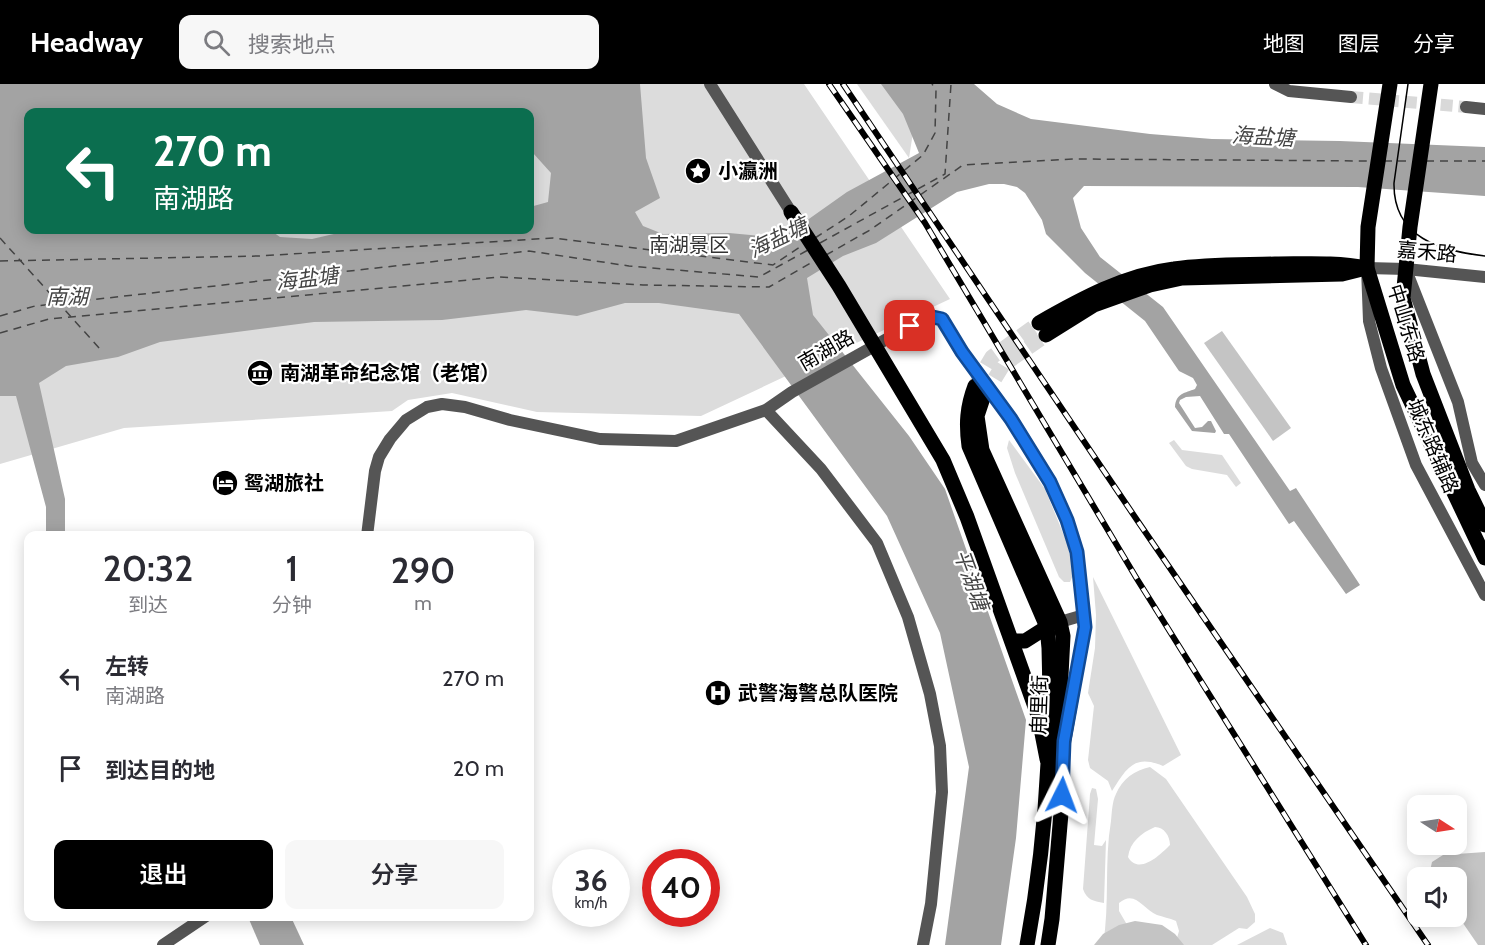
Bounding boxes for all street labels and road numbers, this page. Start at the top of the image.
street label: 嘉禾路 [1396,237,1458,267]
street label: 中山东路 [1383,281,1429,365]
street label: 南湖路 [794,325,858,375]
street label: 城东路辅路 [1402,395,1464,497]
street label: 甪里街 [1026,675,1052,735]

